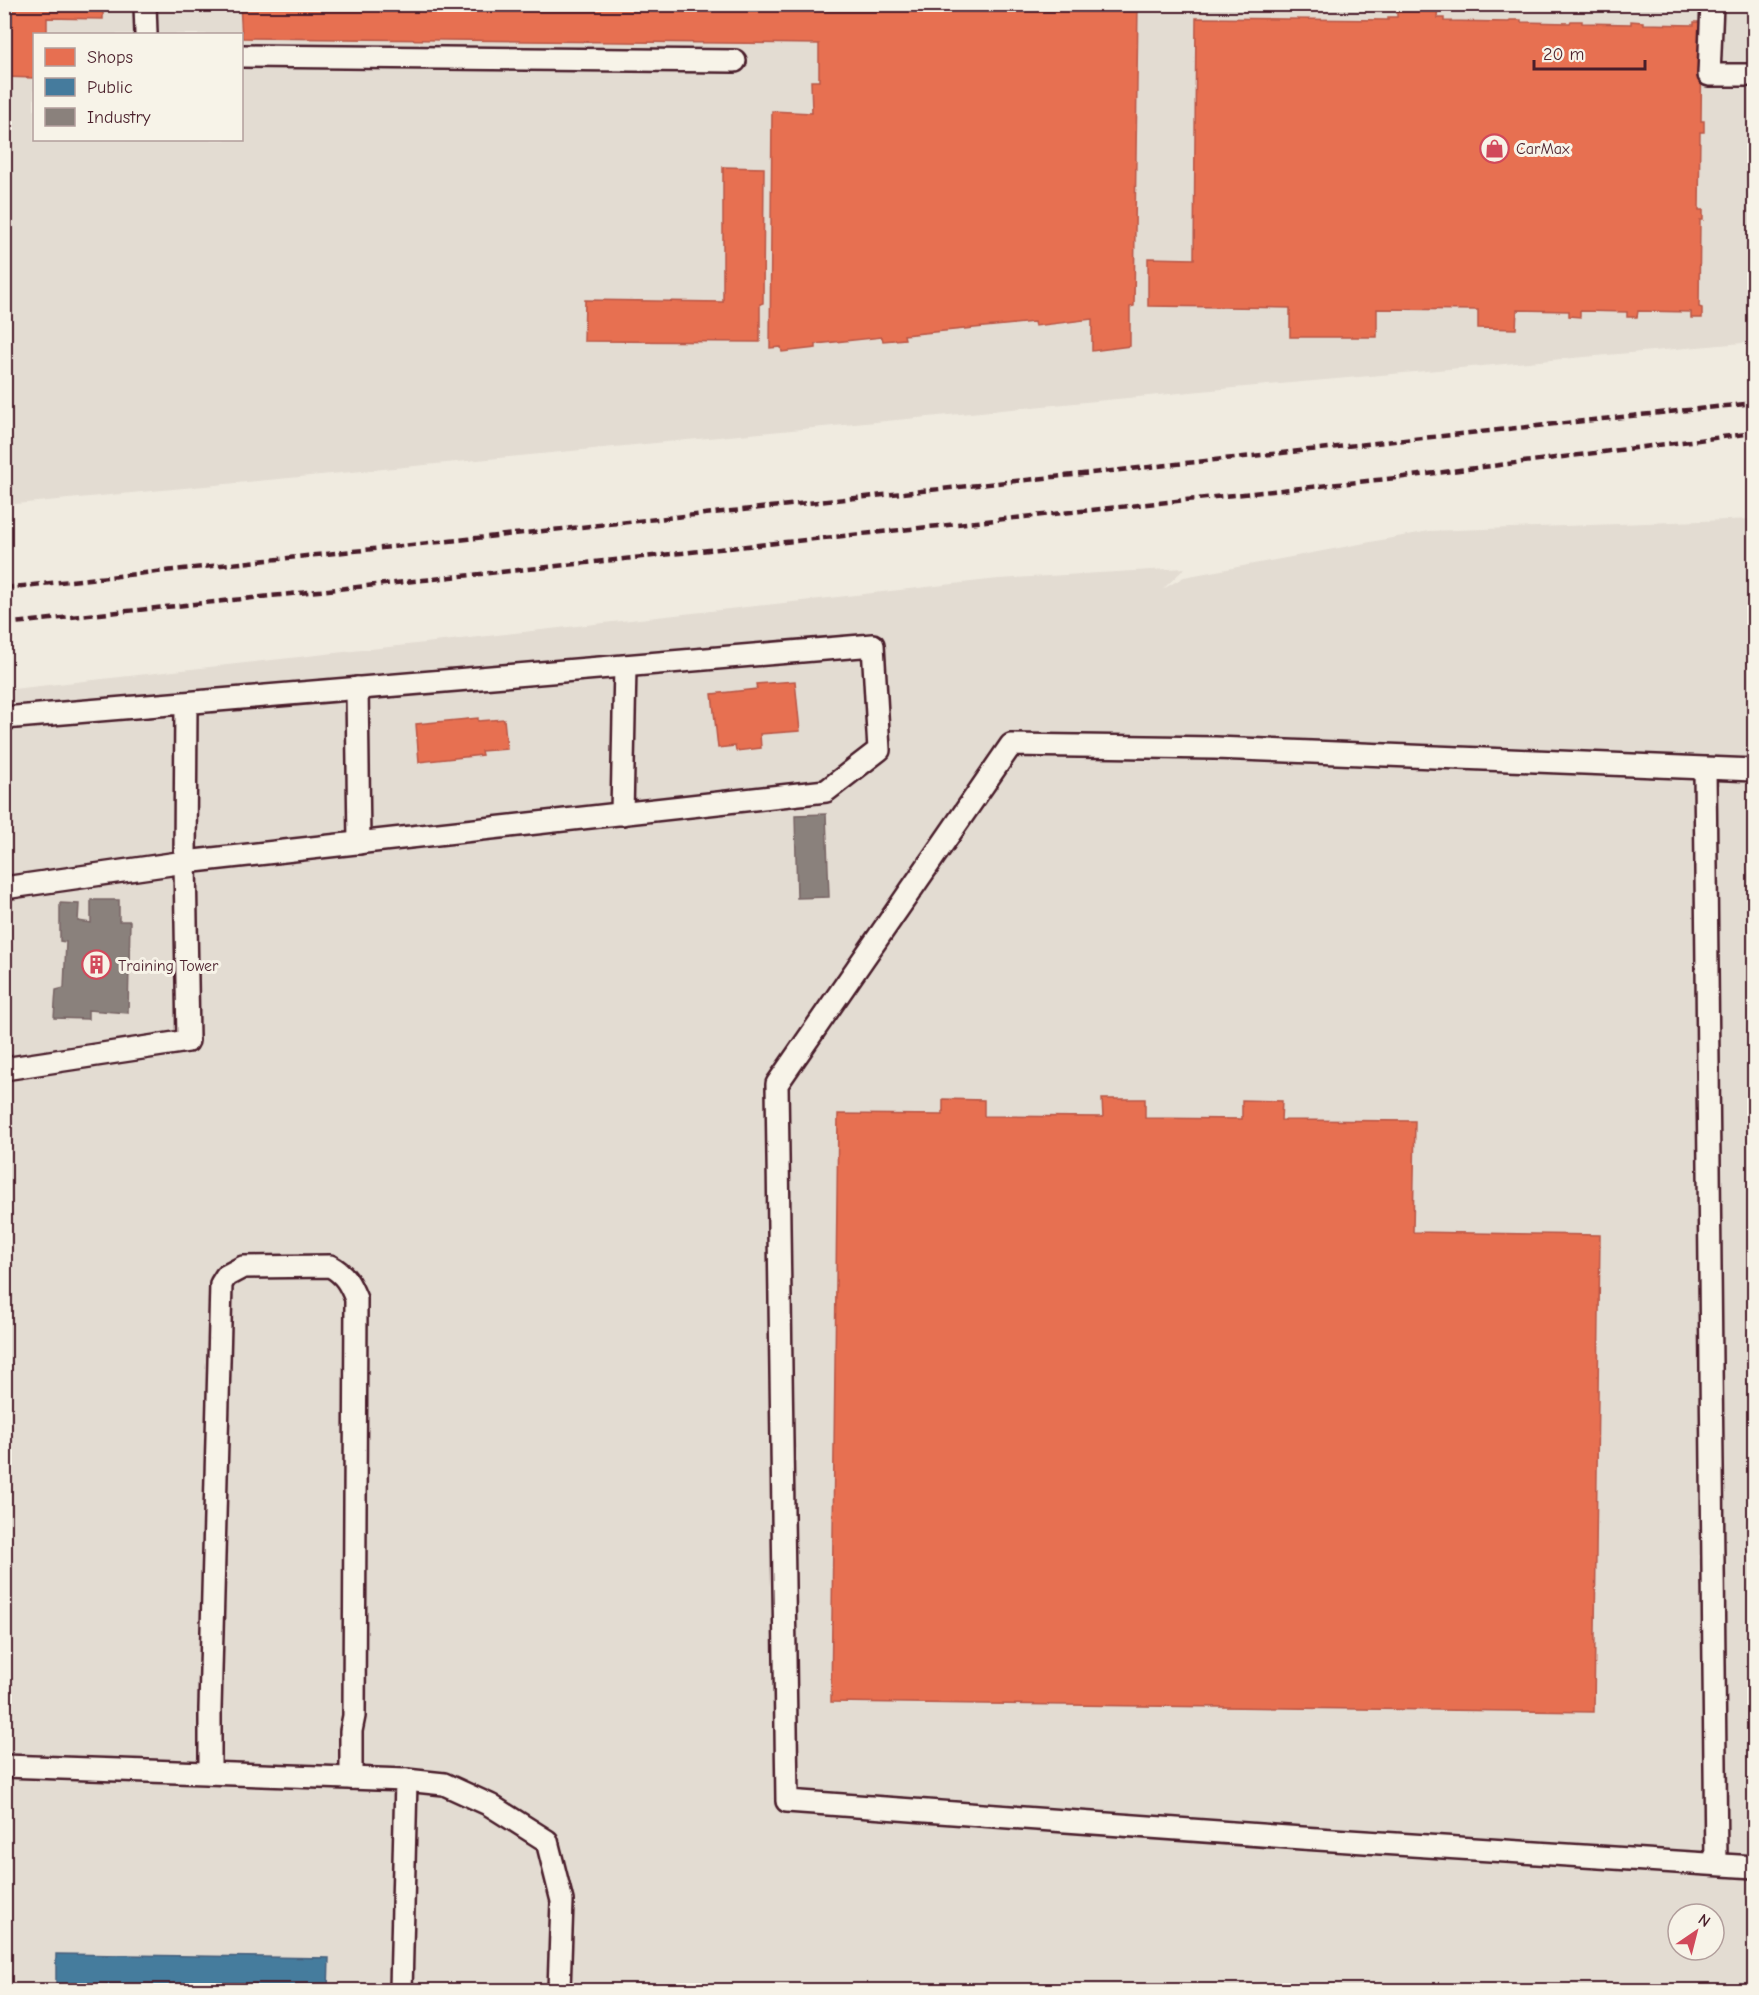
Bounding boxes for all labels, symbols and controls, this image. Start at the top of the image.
legend [33,33,243,141]
scale bar [1534,33,1645,71]
text: 20 m [1543,44,1584,65]
text: Shops [87,47,133,68]
text: Public [87,77,133,98]
text: Industry [87,107,152,128]
shop icon: CarMax [1479,132,1511,164]
place label: CarMax [1516,140,1570,158]
building icon: Training Tower [81,949,113,981]
place label: Training Tower [118,957,219,975]
north arrow [1666,1902,1726,1962]
text: N [1695,1910,1713,1931]

